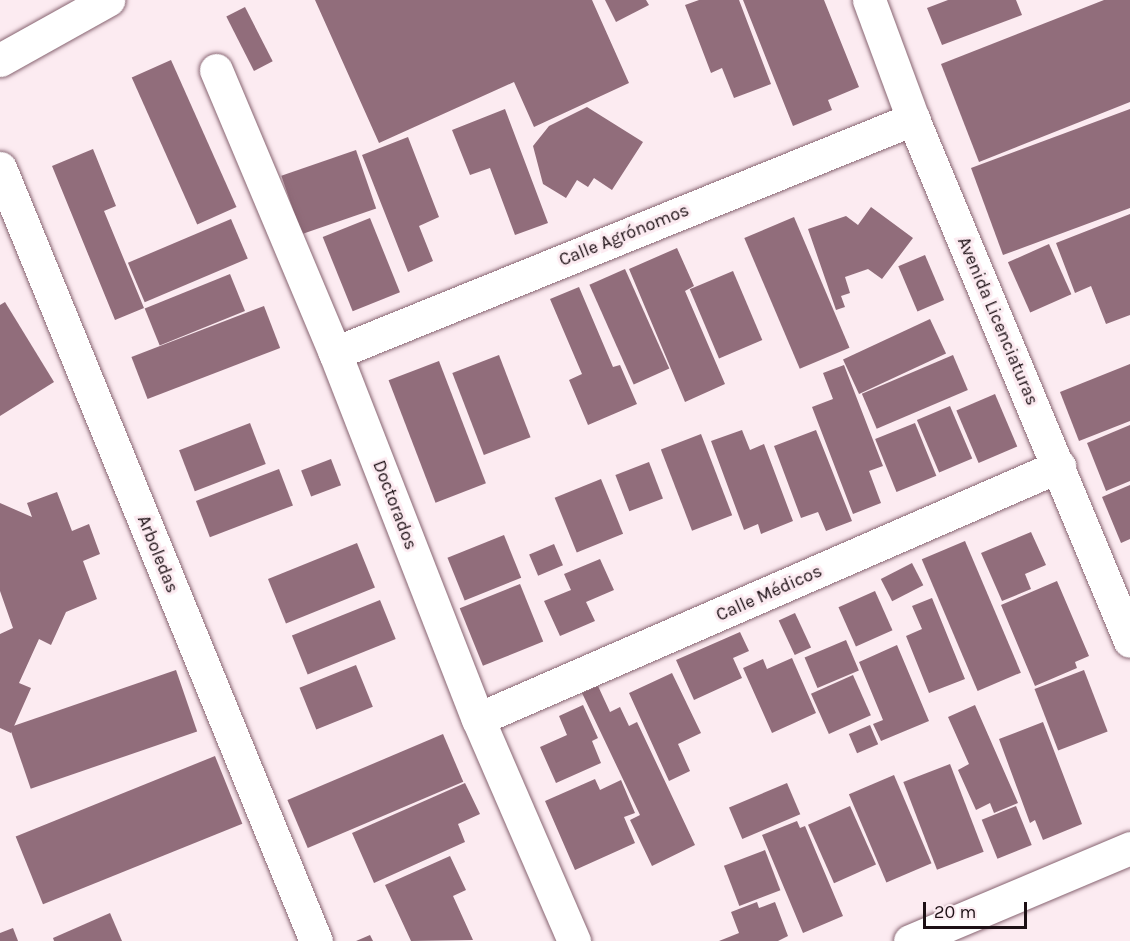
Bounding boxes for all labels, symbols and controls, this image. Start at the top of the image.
street label: Calle Agrónomos [556,199,692,271]
street label: Avenida Licenciaturas [953,234,1043,408]
street label: Doctorados [368,457,422,553]
street label: Arboledas [133,512,183,596]
street label: Calle Médicos [713,560,825,626]
scale bar [926,890,1030,928]
text: 20 m [934,901,976,923]

